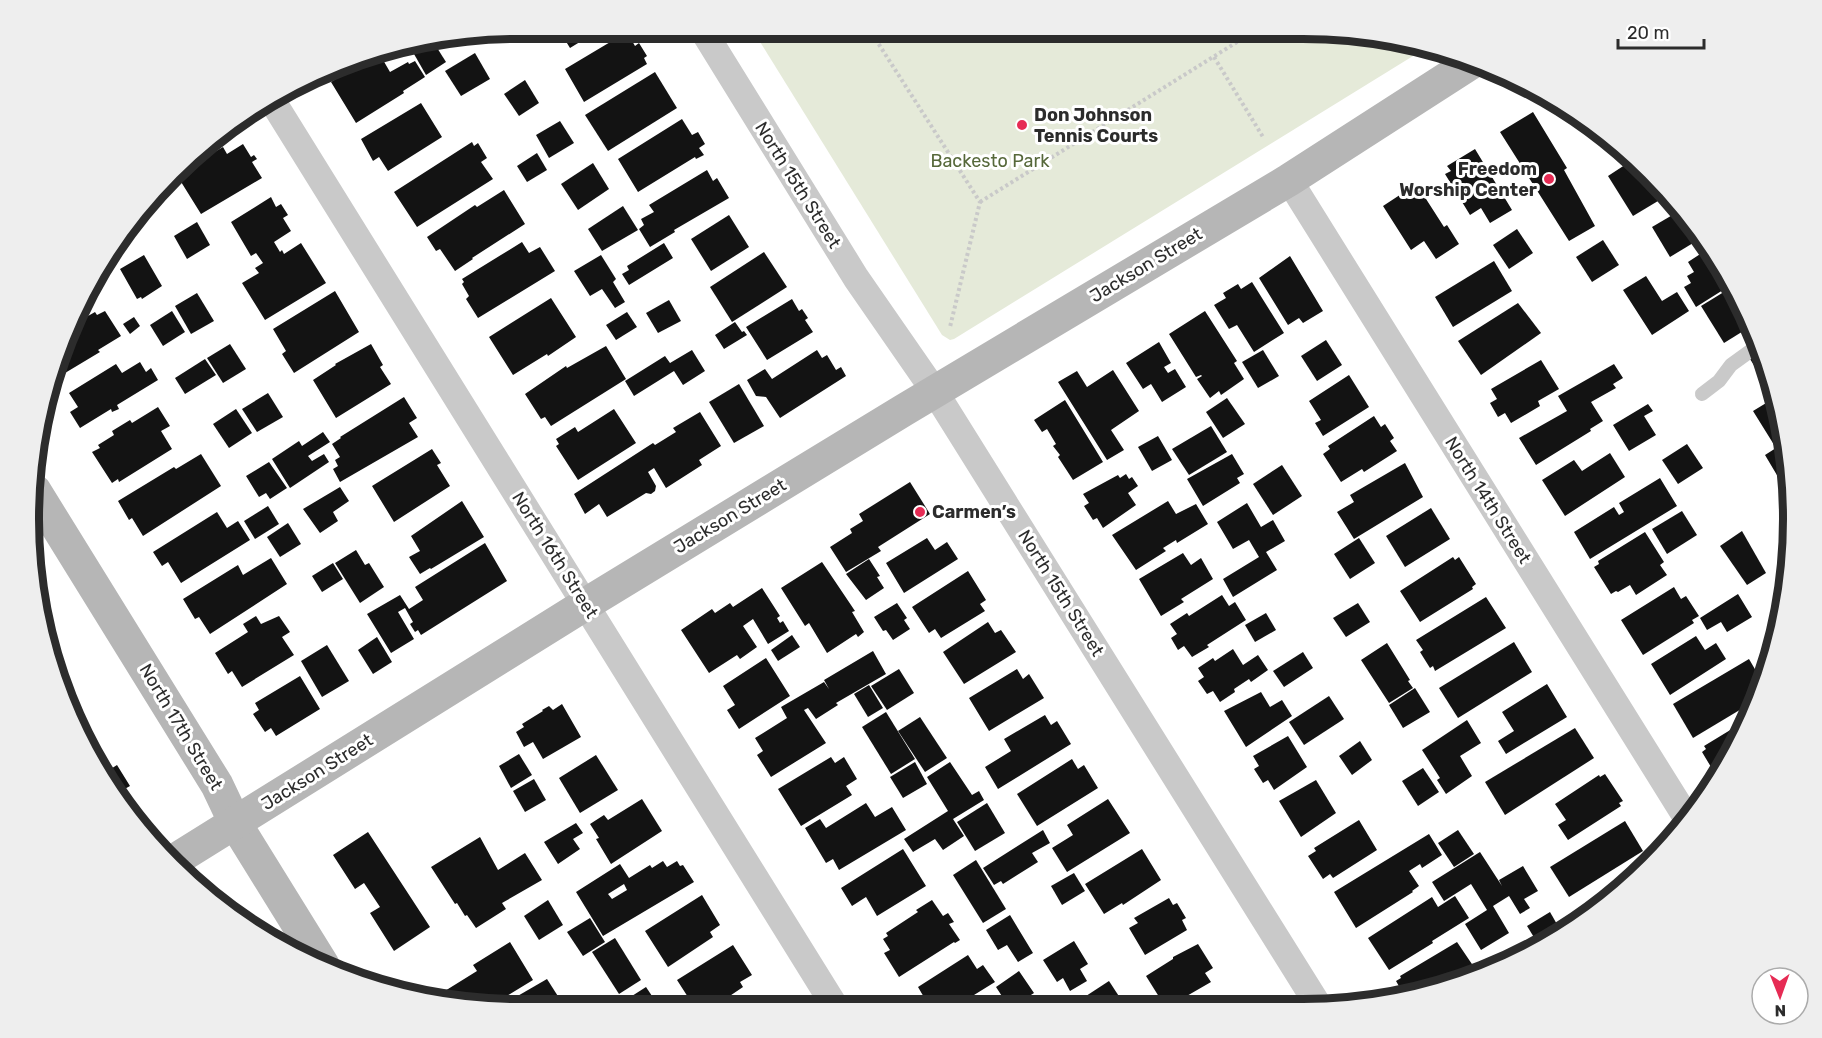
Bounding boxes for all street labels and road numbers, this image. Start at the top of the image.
street label: North 15th Street [750,118,846,252]
street label: Jackson Street [1086,223,1206,307]
street label: North 14th Street [1440,433,1536,567]
street label: Jackson Street [670,474,790,558]
street label: North 16th Street [507,488,603,622]
street label: North 15th Street [1013,526,1109,660]
street label: North 17th Street [135,660,227,794]
street label: Jackson Street [257,729,377,815]

